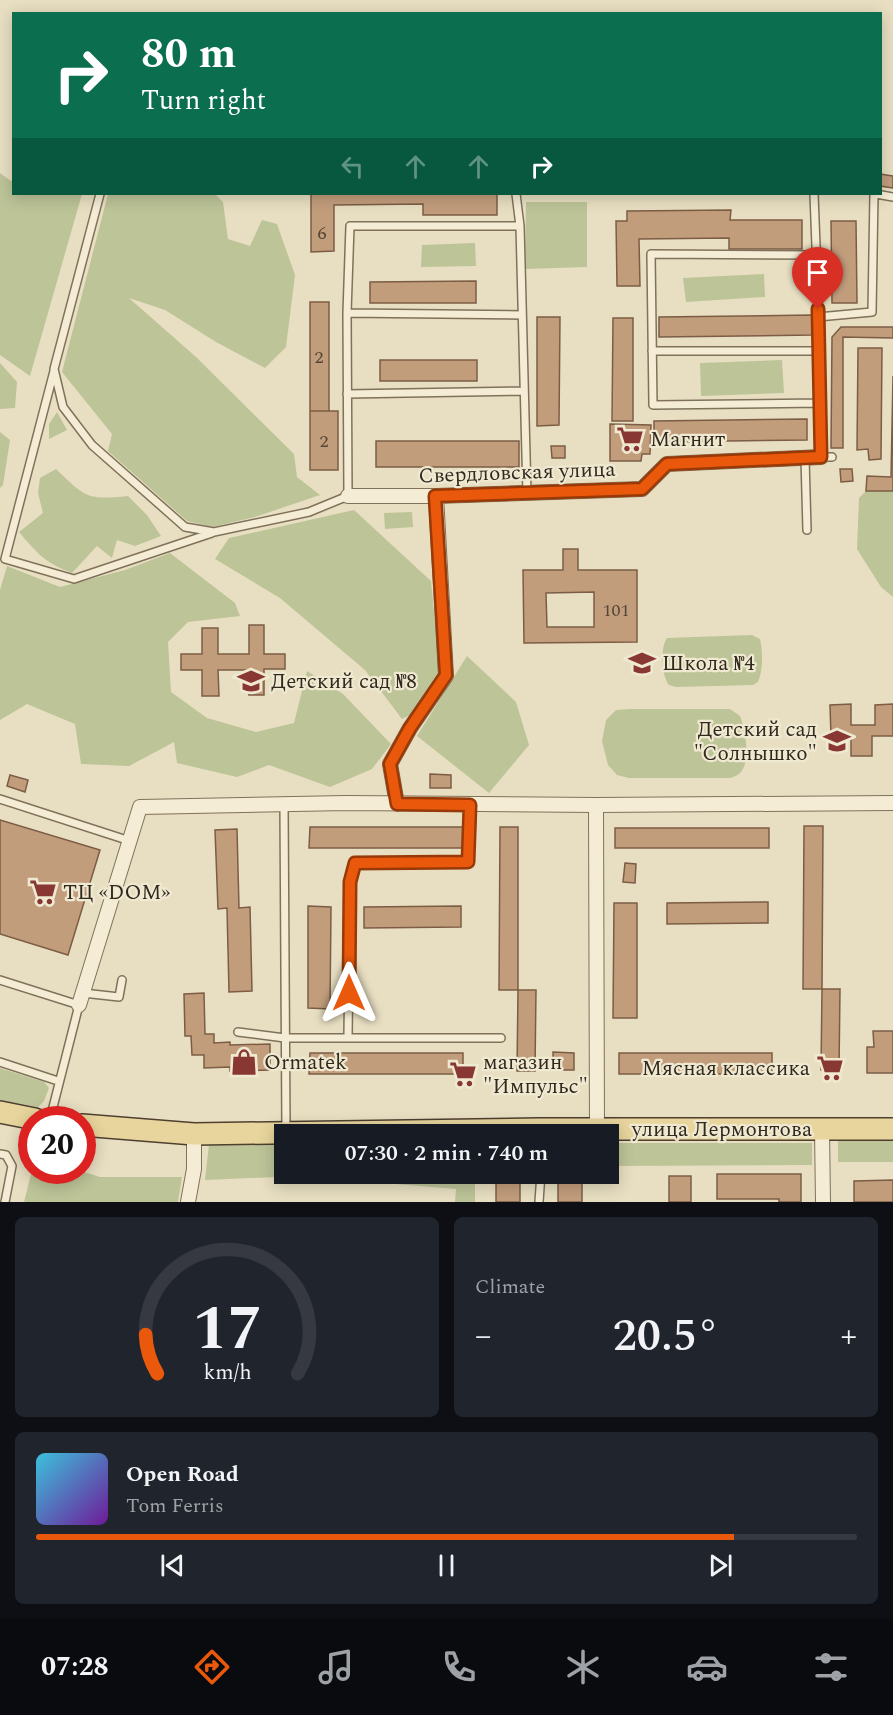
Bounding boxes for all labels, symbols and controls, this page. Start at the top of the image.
text: 80 m [141,23,236,86]
icon: right [42,36,120,114]
text: Turn right [141,80,266,122]
icon: left [336,150,369,183]
icon: ahead [399,150,432,183]
icon: ahead [462,150,495,183]
icon: right [525,150,558,183]
house number: 6 [318,220,327,247]
pin [792,247,843,309]
icon: arrive [801,256,834,289]
house number: 2 [315,344,324,371]
supermarket icon: Магнит [615,424,645,454]
place label: Магнит [650,424,725,456]
house number: 2 [320,428,329,455]
street label: Свердловская улица [418,454,617,492]
house number: 101 [603,597,630,624]
school or university icon: Школа №4 [627,648,657,678]
place label: Школа №4 [662,648,755,680]
school or university icon: Детский сад №8 [236,666,266,696]
place label: Детский сад №8 [271,666,417,698]
place label: Детский сад "Солнышко" [694,714,817,770]
school or university icon: Детский сад "Солнышко" [822,726,852,756]
supermarket icon: ТЦ «DOM» [28,877,58,907]
place label: ТЦ «DOM» [63,877,170,909]
position arrow [317,961,381,1025]
shop icon: Ormatek [229,1047,259,1077]
place label: Ormatek [264,1047,347,1079]
place label: магазин "Импульс" [483,1047,588,1103]
place label: Мясная классика [642,1053,811,1085]
supermarket icon: Мясная классика [815,1053,845,1083]
supermarket icon: магазин "Импульс" [448,1059,478,1089]
speed limit sign: 20 [18,1106,96,1184]
street label: улица Лермонтова [631,1114,813,1146]
text: 07:30 · 2 min · 740 m [345,1137,548,1170]
text: Climate [475,1272,545,1302]
text: 17 [192,1282,262,1377]
text: 20.5° [613,1302,719,1371]
text: − [475,1311,492,1361]
text: + [840,1311,857,1361]
text: km/h [203,1356,251,1389]
text: Open Road [126,1458,239,1491]
text: Tom Ferris [126,1491,224,1521]
icon: previous [156,1549,189,1582]
icon: pause [430,1549,463,1582]
icon: next [704,1549,737,1582]
text: 07:28 [41,1646,109,1688]
icon: directions [191,1646,233,1688]
icon: music [315,1646,357,1688]
icon: phone [438,1646,480,1688]
icon: climate [562,1646,604,1688]
icon: car [686,1646,728,1688]
icon: filters [810,1646,852,1688]

